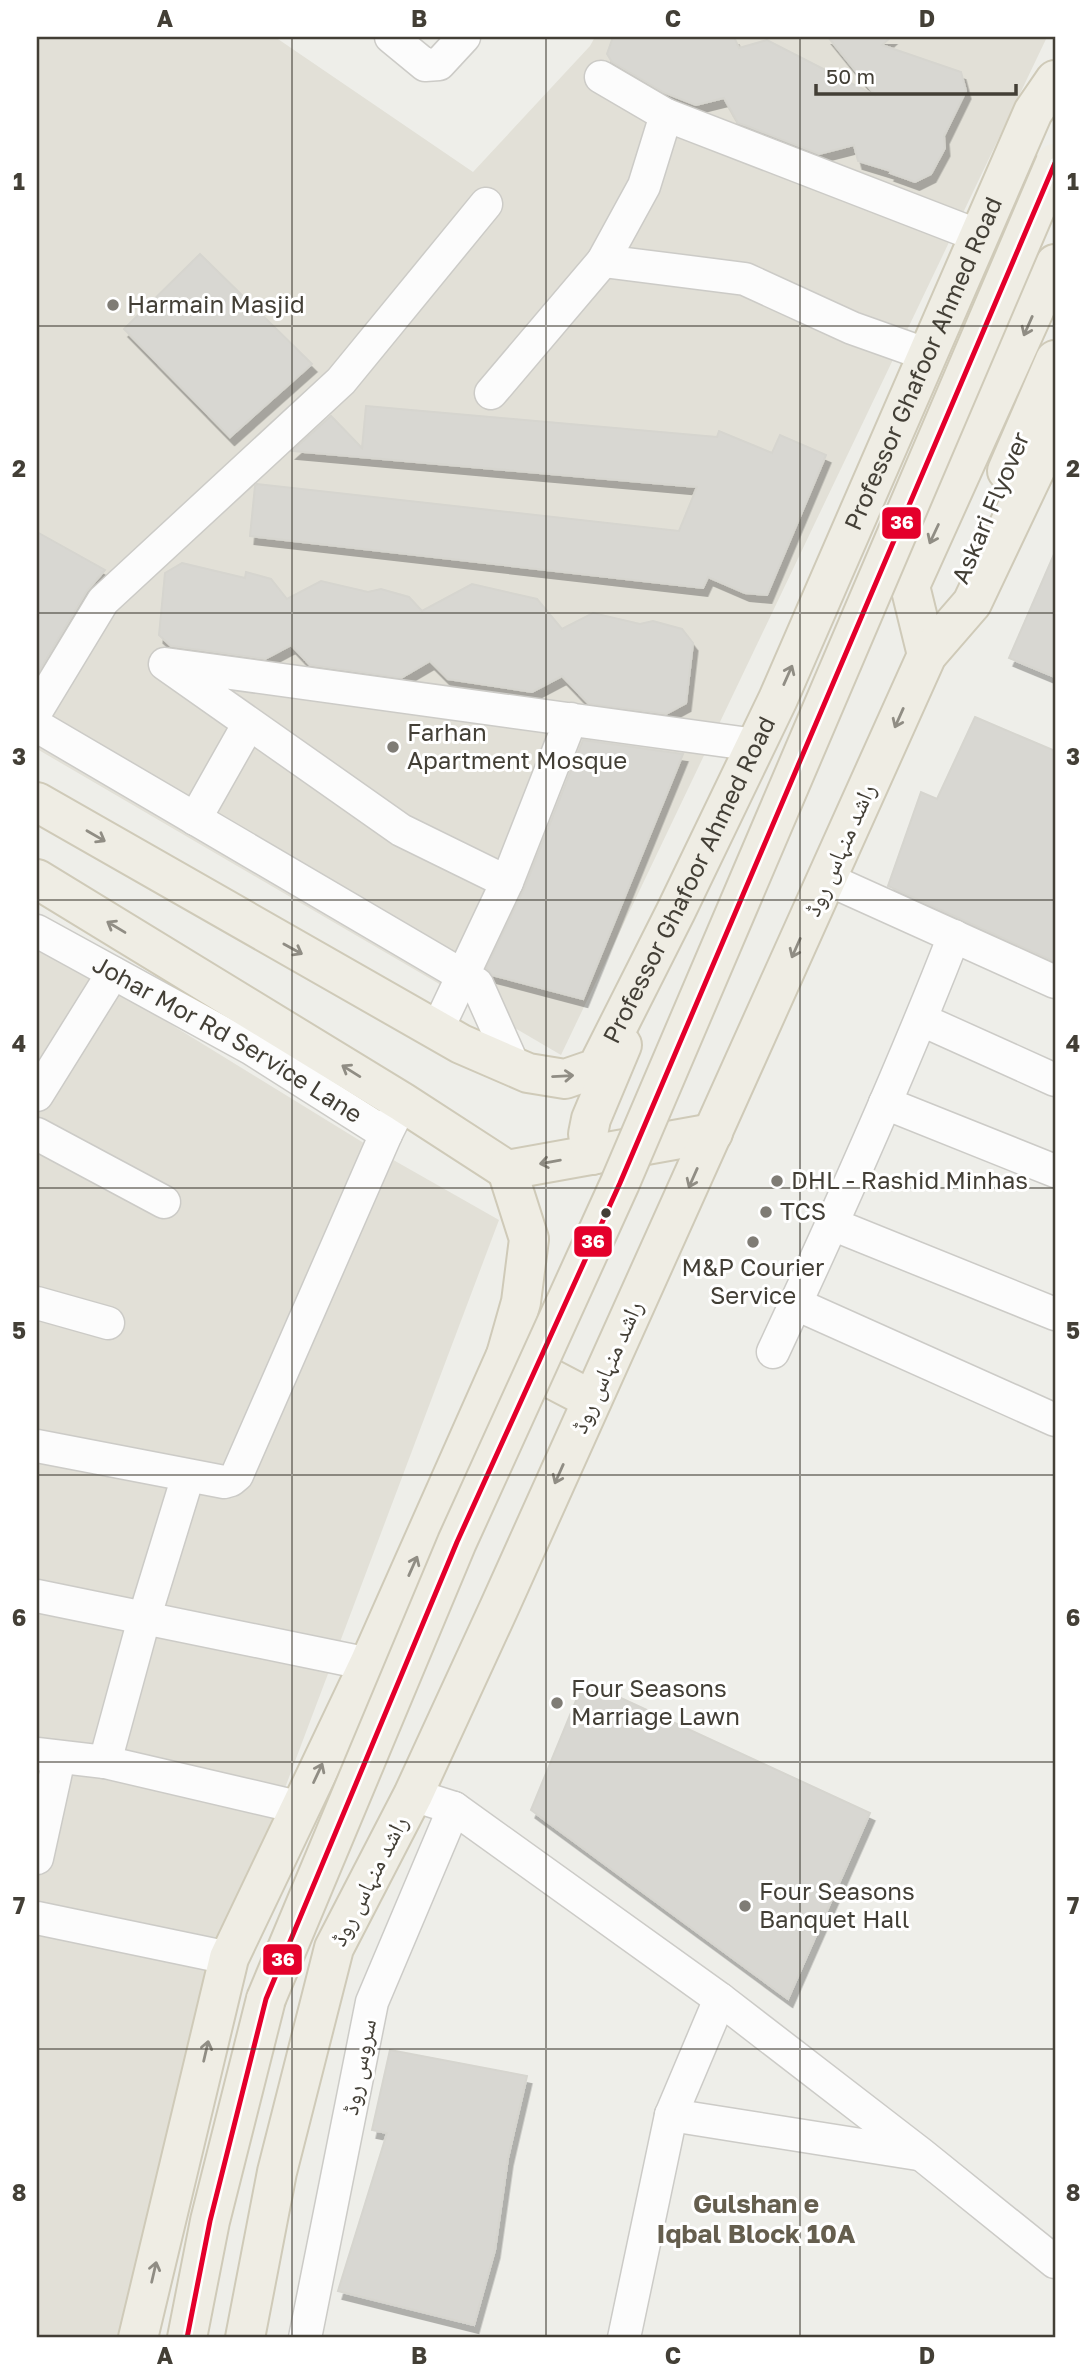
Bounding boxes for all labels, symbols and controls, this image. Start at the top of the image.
text: A [157,4,174,32]
text: B [411,4,427,32]
text: C [665,4,681,32]
text: D [919,4,935,32]
scale bar [816,52,1015,96]
text: 50 m [826,63,875,89]
text: 1 [13,167,25,195]
text: 1 [1067,167,1079,195]
street label: Professor Ghafoor Ahmed Road [837,192,1007,534]
place label: Harmain Masjid [127,289,305,318]
marker: Harmain Masjid [105,297,121,313]
one-way arrow [1021,315,1034,336]
street label: Askari Flyover [945,427,1035,588]
text: 2 [12,454,26,482]
text: 2 [1066,454,1080,482]
line badge: 36 [881,506,922,540]
text: 36 [890,510,914,533]
one-way arrow [927,523,941,544]
one-way arrow [782,665,795,687]
one-way arrow [892,707,905,728]
street label: Professor Ghafoor Ahmed Road [596,711,780,1048]
place label: Farhan Apartment Mosque [407,717,627,774]
marker: Farhan Apartment Mosque [385,739,401,755]
text: 3 [12,742,26,770]
text: 3 [1066,742,1080,770]
street label: راشد منہاس روڈ [796,778,882,921]
one-way arrow [85,830,106,843]
one-way arrow [106,919,126,933]
one-way arrow [789,937,802,958]
one-way arrow [283,942,303,956]
street label: Johar Mor Rd Service Lane [88,948,368,1128]
text: 4 [12,1029,26,1057]
text: 4 [1066,1029,1080,1057]
one-way arrow [342,1064,362,1078]
one-way arrow [551,1069,574,1082]
one-way arrow [539,1156,562,1170]
place label: DHL - Rashid Minhas [791,1165,1028,1194]
one-way arrow [686,1167,699,1188]
marker: DHL - Rashid Minhas [769,1173,785,1189]
place label: TCS [780,1196,826,1225]
marker: TCS [758,1204,774,1220]
unlabelled marker [599,1206,613,1220]
line badge: 36 [573,1225,613,1258]
text: 36 [581,1229,605,1252]
marker: M&P Courier Service [745,1234,761,1250]
place label: M&P Courier Service [682,1252,824,1309]
street label: راشد منہاس روڈ [563,1295,649,1438]
text: 5 [12,1316,26,1344]
text: 5 [1066,1316,1080,1344]
one-way arrow [552,1463,565,1484]
one-way arrow [407,1556,420,1577]
text: 6 [12,1603,26,1631]
text: 6 [1066,1603,1080,1631]
place label: Four Seasons Marriage Lawn [571,1673,740,1730]
marker: Four Seasons Marriage Lawn [549,1695,565,1711]
one-way arrow [312,1763,325,1784]
street label: راشد منہاس روڈ [322,1810,414,1951]
place label: Four Seasons Banquet Hall [759,1876,915,1933]
text: 7 [13,1891,25,1919]
text: 7 [1067,1891,1079,1919]
marker: Four Seasons Banquet Hall [737,1898,753,1914]
line badge: 36 [262,1943,303,1976]
text: 36 [271,1947,295,1970]
street label: سروس روڈ [334,2016,382,2118]
one-way arrow [201,2040,214,2062]
text: 8 [12,2178,26,2206]
text: 8 [1066,2178,1080,2206]
district label: Gulshan e Iqbal Block 10A [657,2188,856,2249]
one-way arrow [148,2261,161,2284]
text: A [157,2341,174,2369]
text: B [411,2341,427,2369]
text: C [665,2341,681,2369]
text: D [919,2341,935,2369]

